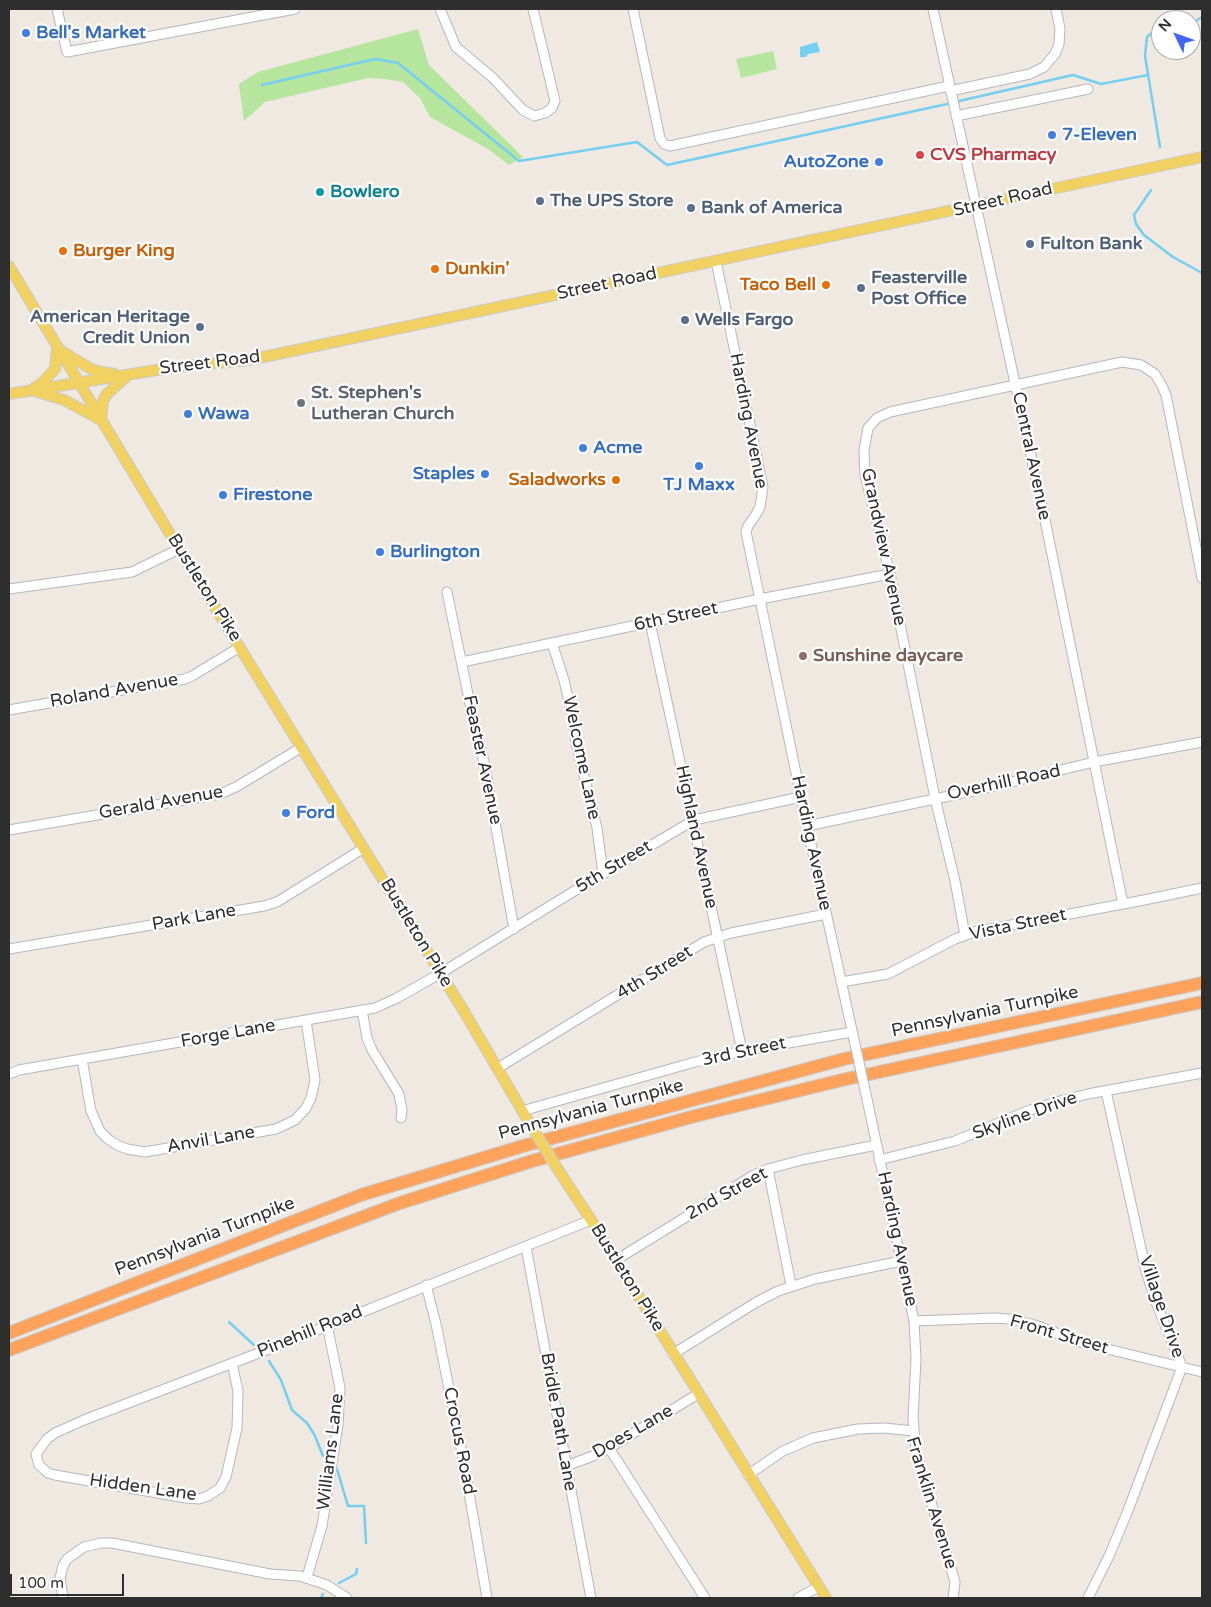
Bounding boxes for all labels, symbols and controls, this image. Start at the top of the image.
north arrow [1151,10,1201,60]
text: N [1155,15,1175,35]
place label: Bell's Market [36,22,146,44]
marker: Bell's Market [20,27,32,39]
place label: 7-Eleven [1062,124,1137,146]
marker: 7-Eleven [1046,129,1058,141]
place label: CVS Pharmacy [930,144,1057,166]
marker: CVS Pharmacy [914,149,926,161]
place label: AutoZone [784,151,869,173]
marker: AutoZone [873,156,885,168]
street label: Street Road [951,178,1055,222]
place label: Bowlero [330,181,400,203]
marker: Bowlero [314,186,326,198]
place label: The UPS Store [550,190,673,212]
marker: The UPS Store [534,195,546,207]
place label: Bank of America [701,197,843,219]
marker: Bank of America [685,202,697,214]
place label: Fulton Bank [1040,233,1142,255]
marker: Fulton Bank [1024,238,1036,250]
place label: Burger King [73,240,175,262]
marker: Burger King [57,245,69,257]
place label: Dunkin' [445,258,510,280]
marker: Dunkin' [429,263,441,275]
street label: Street Road [555,263,659,305]
place label: Feasterville Post Office [871,267,967,310]
place label: Taco Bell [740,274,816,296]
marker: Taco Bell [820,279,832,291]
marker: Feasterville Post Office [855,282,867,294]
place label: American Heritage Credit Union [30,306,190,348]
place label: Wells Fargo [695,309,793,331]
marker: Wells Fargo [679,314,691,326]
marker: American Heritage Credit Union [194,321,206,333]
street label: Street Road [158,346,262,380]
street label: Harding Avenue [724,351,772,491]
place label: St. Stephen's Lutheran Church [311,382,455,424]
street label: Central Avenue [1007,390,1055,522]
marker: St. Stephen's Lutheran Church [295,397,307,409]
place label: Wawa [198,403,250,425]
marker: Wawa [182,408,194,420]
place label: Acme [593,437,643,459]
marker: Acme [577,442,589,454]
marker: TJ Maxx [693,460,705,472]
place label: Staples [413,463,475,485]
street label: Grandview Avenue [856,466,910,628]
marker: Staples [479,468,491,480]
place label: Saladworks [509,469,606,491]
marker: Saladworks [610,474,622,486]
place label: TJ Maxx [663,474,735,496]
place label: Firestone [233,484,312,506]
marker: Firestone [217,489,229,501]
street label: Bustleton Pike [162,530,246,646]
place label: Burlington [390,541,480,563]
marker: Burlington [374,546,386,558]
street label: 6th Street [632,598,720,636]
place label: Sunshine daycare [813,645,963,667]
marker: Sunshine daycare [797,650,809,662]
street label: Roland Avenue [48,669,180,713]
street label: Feaster Avenue [458,693,506,827]
street label: Welcome Lane [557,694,605,822]
street label: Overhill Road [945,760,1063,806]
street label: Highland Avenue [670,763,722,911]
street label: Harding Avenue [786,773,836,913]
street label: Gerald Avenue [97,781,225,825]
place label: Ford [296,802,335,824]
marker: Ford [280,807,292,819]
street label: 5th Street [572,836,656,898]
street label: Bustleton Pike [375,875,457,991]
street label: Park Lane [150,900,238,936]
street label: Vista Street [968,904,1068,946]
street label: 4th Street [613,941,697,1005]
street label: Pennsylvania Turnpike [889,982,1081,1042]
street label: Forge Lane [179,1015,277,1053]
street label: 3rd Street [700,1033,788,1071]
street label: Pennsylvania Turnpike [496,1075,686,1145]
street label: Skyline Drive [970,1087,1080,1145]
street label: Anvil Lane [165,1122,257,1158]
street label: 2nd Street [683,1163,771,1225]
street label: Harding Avenue [872,1169,922,1309]
street label: Pennsylvania Turnpike [112,1193,298,1281]
street label: Bustleton Pike [585,1220,669,1336]
street label: Village Drive [1133,1253,1189,1361]
street label: Pinehill Road [254,1301,366,1363]
street label: Front Street [1007,1311,1111,1359]
street label: Bridle Path Lane [535,1351,581,1493]
street label: Crocus Road [438,1385,480,1497]
street label: Williams Lane [313,1392,349,1512]
street label: Does Lane [589,1400,677,1464]
street label: Franklin Avenue [901,1434,961,1572]
street label: Hidden Lane [88,1470,198,1506]
scale bar [12,1564,126,1596]
text: 100 m [18,1574,64,1592]

